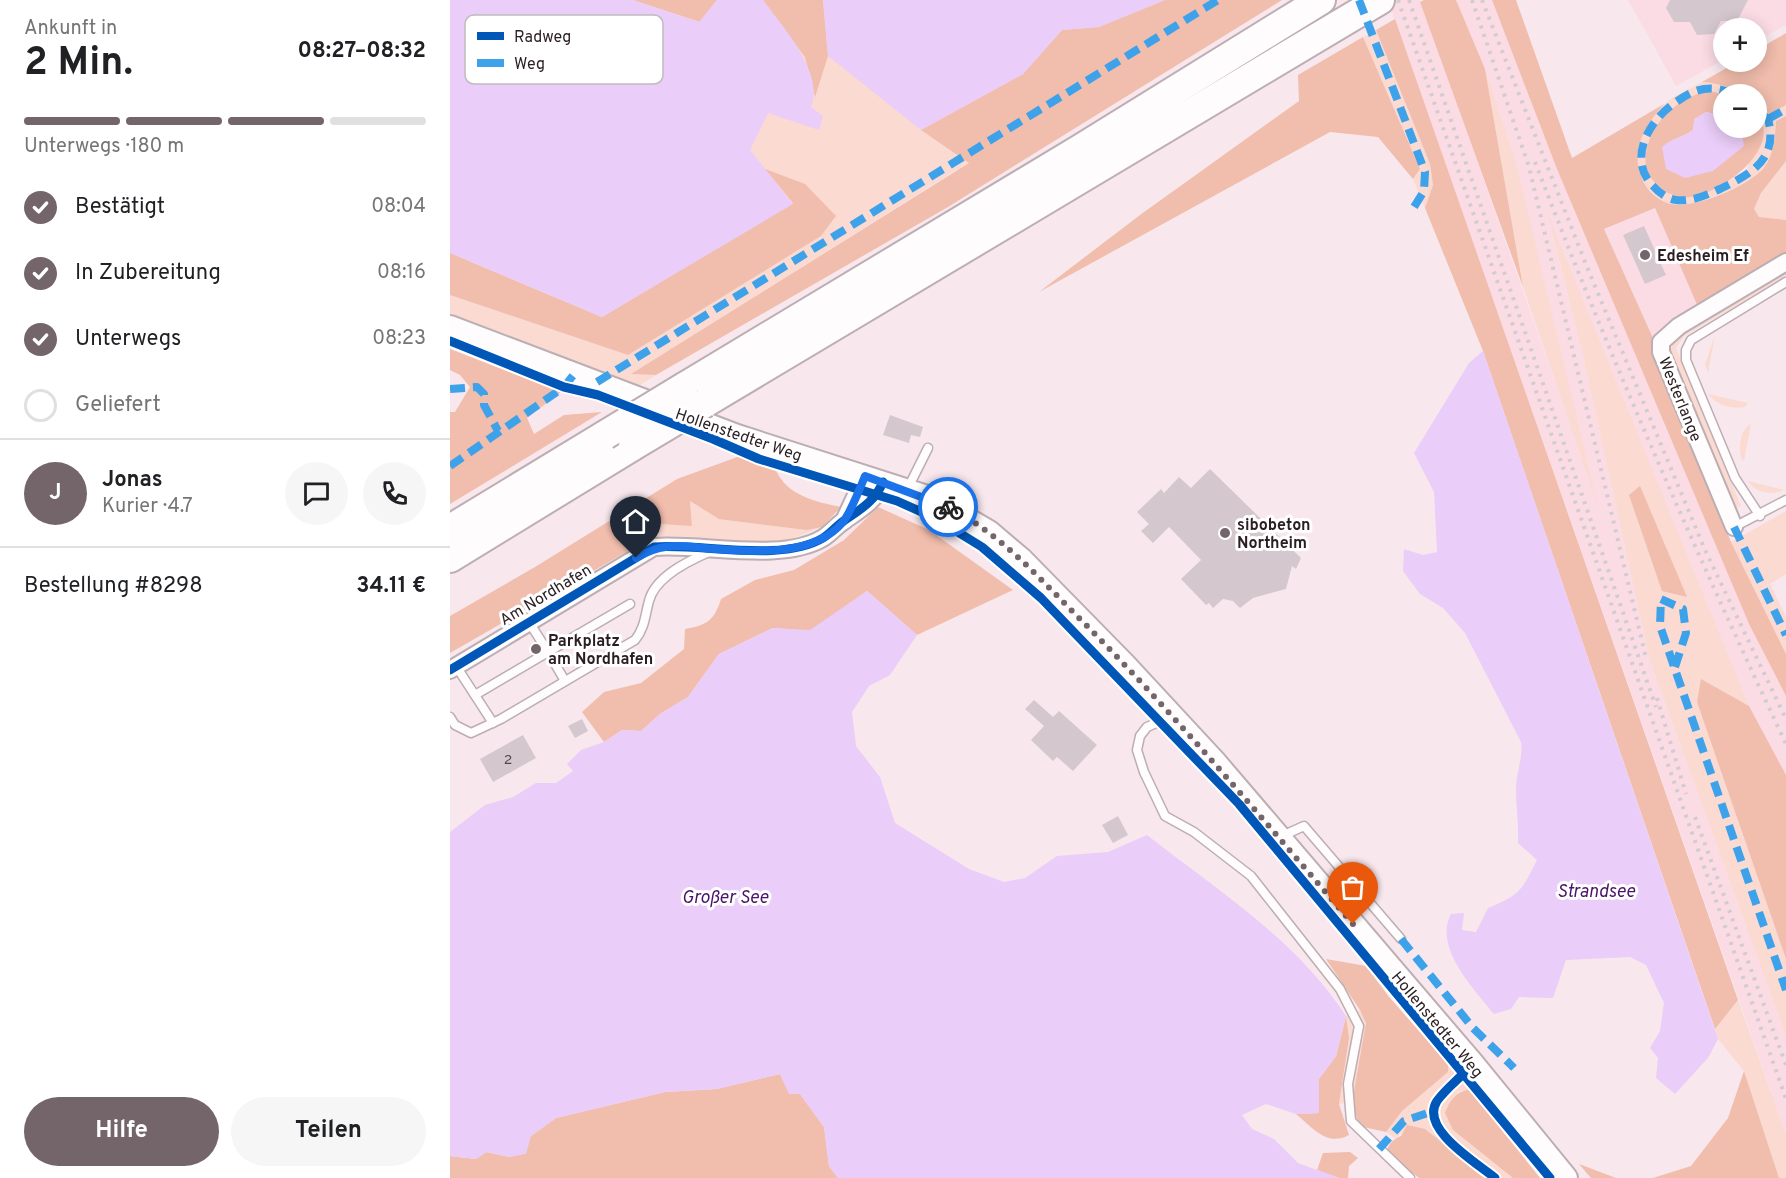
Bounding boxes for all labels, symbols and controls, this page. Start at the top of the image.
legend [465,15,663,84]
text: Ankunft in [24,16,117,42]
map controls [1713,18,1767,138]
button: + [1713,18,1767,72]
text: Radweg [514,28,571,48]
text: 08:27–08:32 [298,38,426,65]
text: 2 Min. [24,40,133,89]
text: Weg [514,55,545,75]
button: − [1713,84,1767,138]
text: Unterwegs · 180 m [24,134,184,160]
icon: check [24,191,57,224]
text: Bestätigt [75,194,165,221]
text: 08:04 [371,194,426,220]
place label: Edesheim Ef [1657,247,1749,267]
marker: Edesheim Ef [1638,248,1652,262]
icon: check [24,257,57,290]
text: In Zubereitung [75,260,221,287]
text: 08:16 [377,260,426,286]
icon: check [24,323,57,356]
text: Unterwegs [75,326,181,353]
text: 08:23 [372,326,426,352]
street label: Westerlange [1653,355,1705,445]
text: Geliefert [75,392,161,419]
street label: Hollenstedter Weg [672,405,804,467]
button: chat [285,462,348,525]
button: phone [363,462,426,525]
text: Jonas [102,467,163,494]
courier [918,477,978,537]
text: J [49,480,62,507]
icon: bike [932,491,965,524]
text: Kurier · 4.7 [102,494,193,520]
pin [610,496,661,558]
icon: home [619,505,652,538]
place label: sibobeton Northeim [1237,516,1311,554]
marker: sibobeton Northeim [1218,526,1232,540]
street label: Am Nordhafen [497,561,596,631]
text: Bestellung #8298 [24,573,203,600]
text: 34.11 € [356,573,426,600]
place label: Parkplatz am Nordhafen [548,632,653,670]
marker: Parkplatz am Nordhafen [529,642,543,656]
house number: 2 [504,752,512,769]
pin [1327,862,1378,924]
icon: bag [1336,871,1369,904]
water label: Strandsee [1557,881,1636,904]
water label: Großer See [682,887,769,910]
street label: Hollenstedter Weg [1386,968,1487,1083]
button: Hilfe [24,1097,219,1166]
button: Teilen [231,1097,426,1166]

